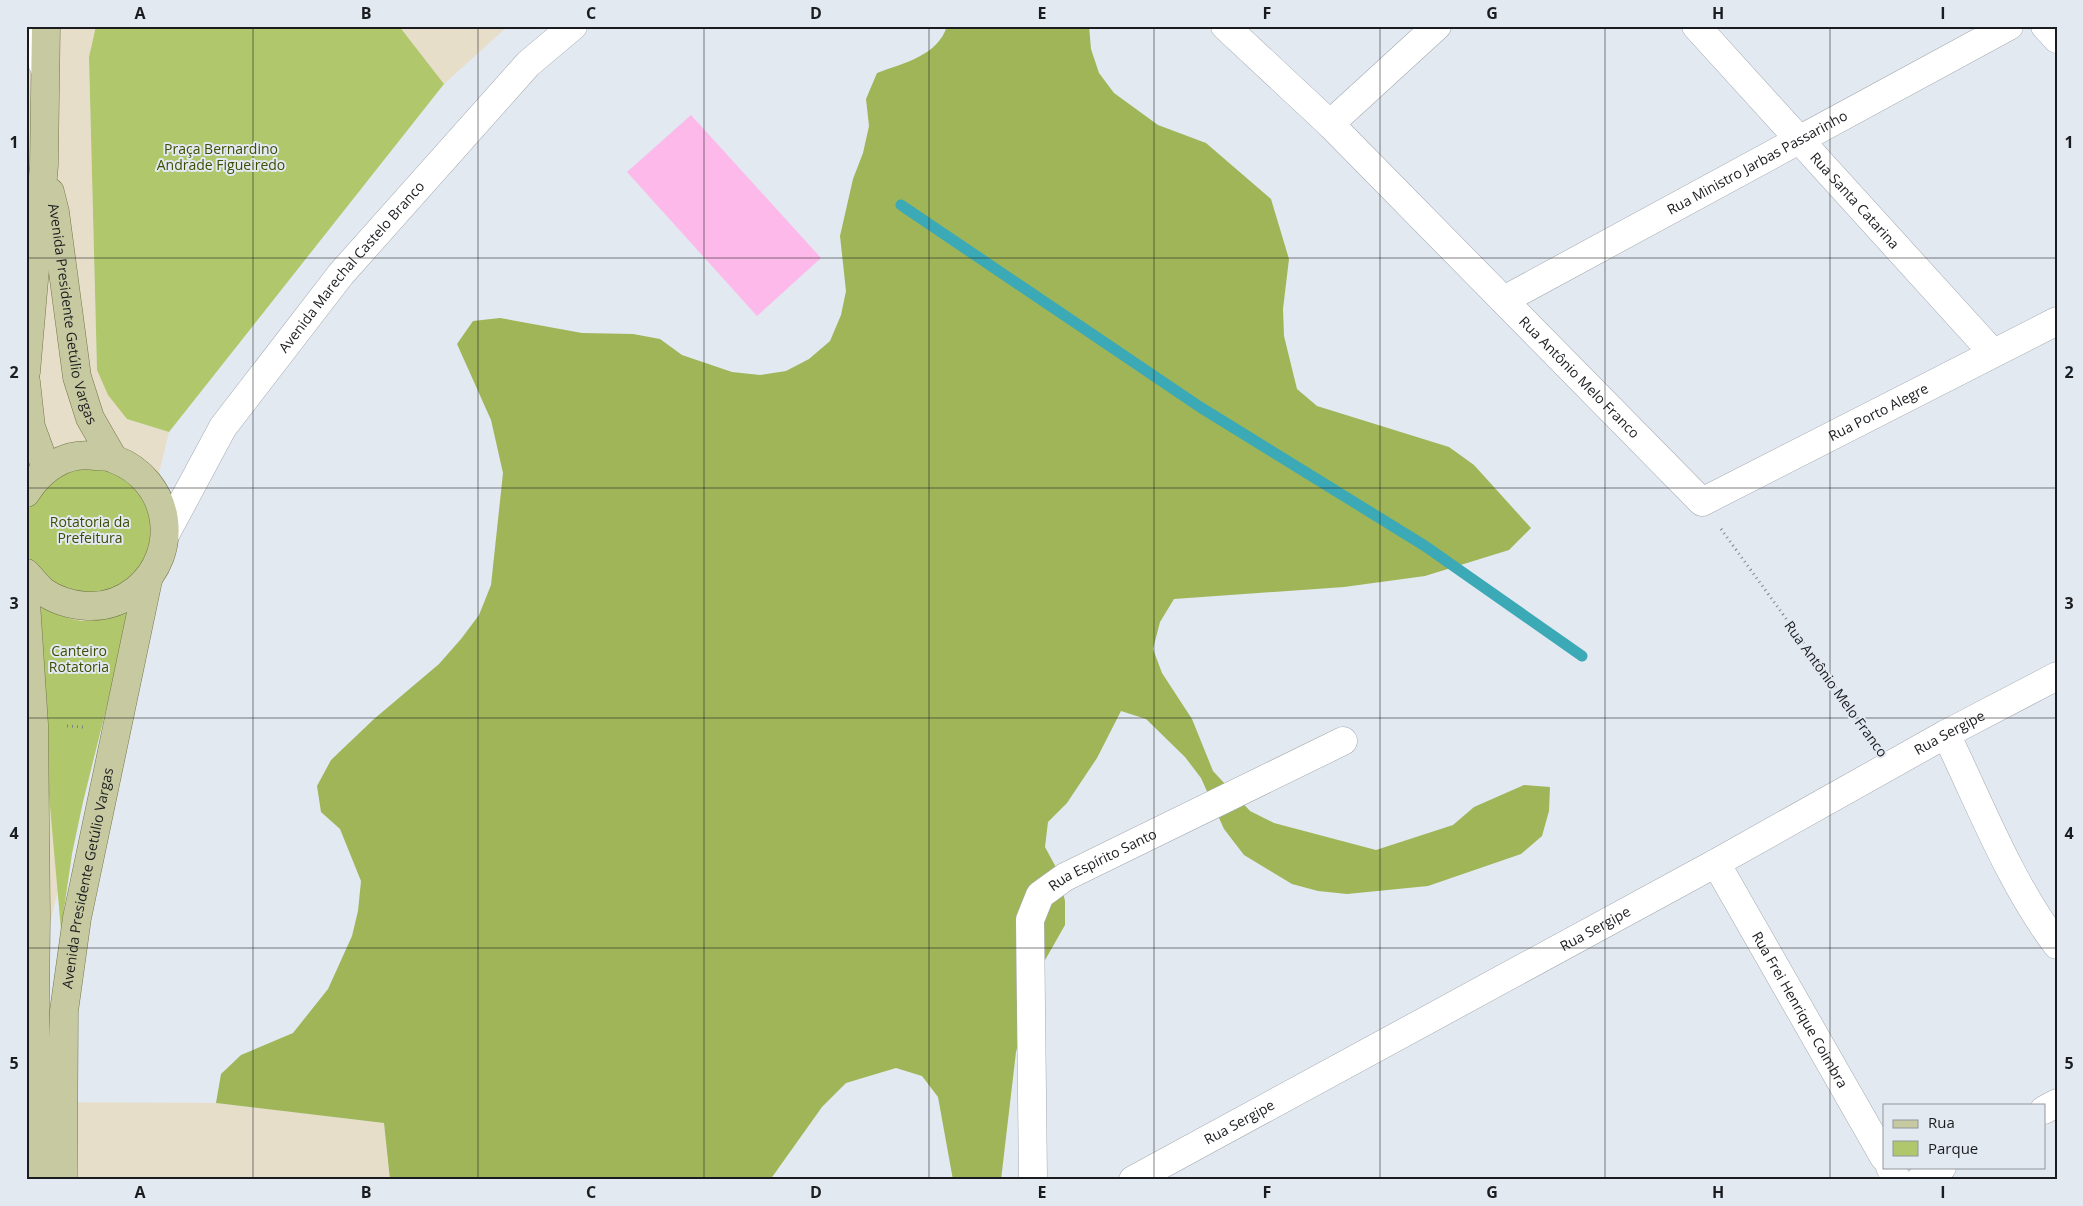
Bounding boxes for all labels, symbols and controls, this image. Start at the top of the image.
text: A [134,2,146,24]
text: B [361,2,371,24]
text: C [586,2,596,24]
text: D [810,2,822,24]
text: E [1038,2,1047,24]
text: F [1263,2,1271,24]
text: G [1486,2,1498,24]
text: H [1712,2,1724,24]
text: I [1940,2,1946,24]
street label: Rua Ministro Jarbas Passarinho [1663,106,1850,219]
text: 1 [9,131,19,153]
text: 1 [2064,131,2074,153]
park label: Praça Bernardino Andrade Figueiredo [157,139,285,174]
street label: Rua Santa Catarina [1806,148,1904,253]
street label: Avenida Marechal Castelo Branco [274,177,428,356]
street label: Avenida Presidente Getúlio Vargas [44,201,102,428]
street label: Rua Antônio Melo Franco [1515,312,1644,442]
text: 2 [9,361,19,383]
text: 2 [2064,361,2074,383]
street label: Rua Porto Alegre [1825,378,1932,445]
park label: Rotatoria da Prefeitura [50,512,130,547]
text: 3 [9,592,19,614]
text: 3 [2064,592,2074,614]
street label: Rua Antônio Melo Franco [1780,617,1892,761]
park label: Canteiro Rotatoria [49,641,109,676]
street label: Rua Sergipe [1910,705,1988,759]
street label: Avenida Presidente Getúlio Vargas [57,766,117,990]
text: 4 [9,822,19,844]
text: 4 [2064,822,2074,844]
street label: Rua Espírito Santo [1044,824,1159,895]
street label: Rua Sergipe [1556,901,1634,955]
street label: Rua Frei Henrique Coimbra [1748,928,1853,1091]
text: 5 [9,1052,19,1074]
text: 5 [2064,1052,2074,1074]
street label: Rua Sergipe [1200,1095,1278,1149]
legend [1883,1104,2046,1168]
text: Rua [1928,1112,1955,1132]
text: Parque [1928,1138,1978,1158]
text: A [134,1181,146,1203]
text: B [361,1181,371,1203]
text: C [586,1181,596,1203]
text: D [810,1181,822,1203]
text: E [1038,1181,1047,1203]
text: F [1263,1181,1271,1203]
text: G [1486,1181,1498,1203]
text: H [1712,1181,1724,1203]
text: I [1940,1181,1946,1203]

